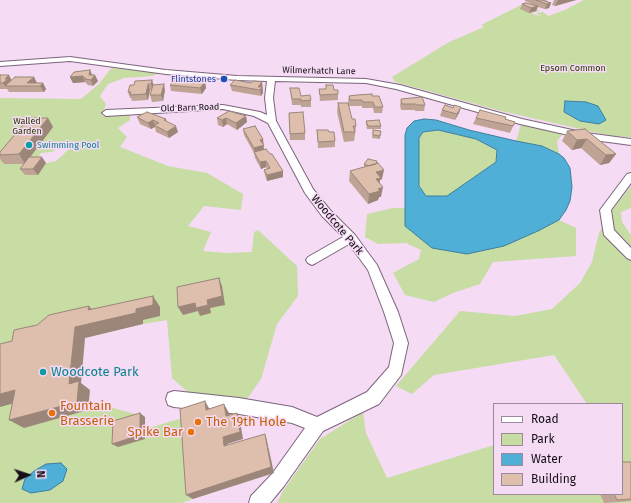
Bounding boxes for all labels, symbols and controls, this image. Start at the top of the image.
park label: Epsom Common [540,63,606,73]
street label: Wilmerhatch Lane [282,65,356,77]
place label: Flintstones [171,74,216,84]
marker: Flintstones [219,74,229,84]
street label: Old Barn Road [160,102,220,114]
park label: Walled Garden [12,116,42,137]
marker: Swimming Pool [24,140,34,150]
place label: Swimming Pool [37,140,99,150]
street label: Woodcote Park [308,192,366,258]
place label: Woodcote Park [51,364,139,380]
marker: Woodcote Park [38,367,48,377]
place label: Fountain Brasserie [60,398,114,429]
legend [493,403,623,495]
marker: Fountain Brasserie [47,408,57,418]
text: Road [531,412,559,426]
place label: The 19th Hole [206,414,286,430]
marker: The 19th Hole [193,417,203,427]
place label: Spike Bar [127,424,183,440]
marker: Spike Bar [186,427,196,437]
text: Park [531,432,555,446]
text: Water [531,452,562,466]
north arrow [8,455,48,495]
text: N [34,470,47,478]
text: Building [531,472,576,486]

